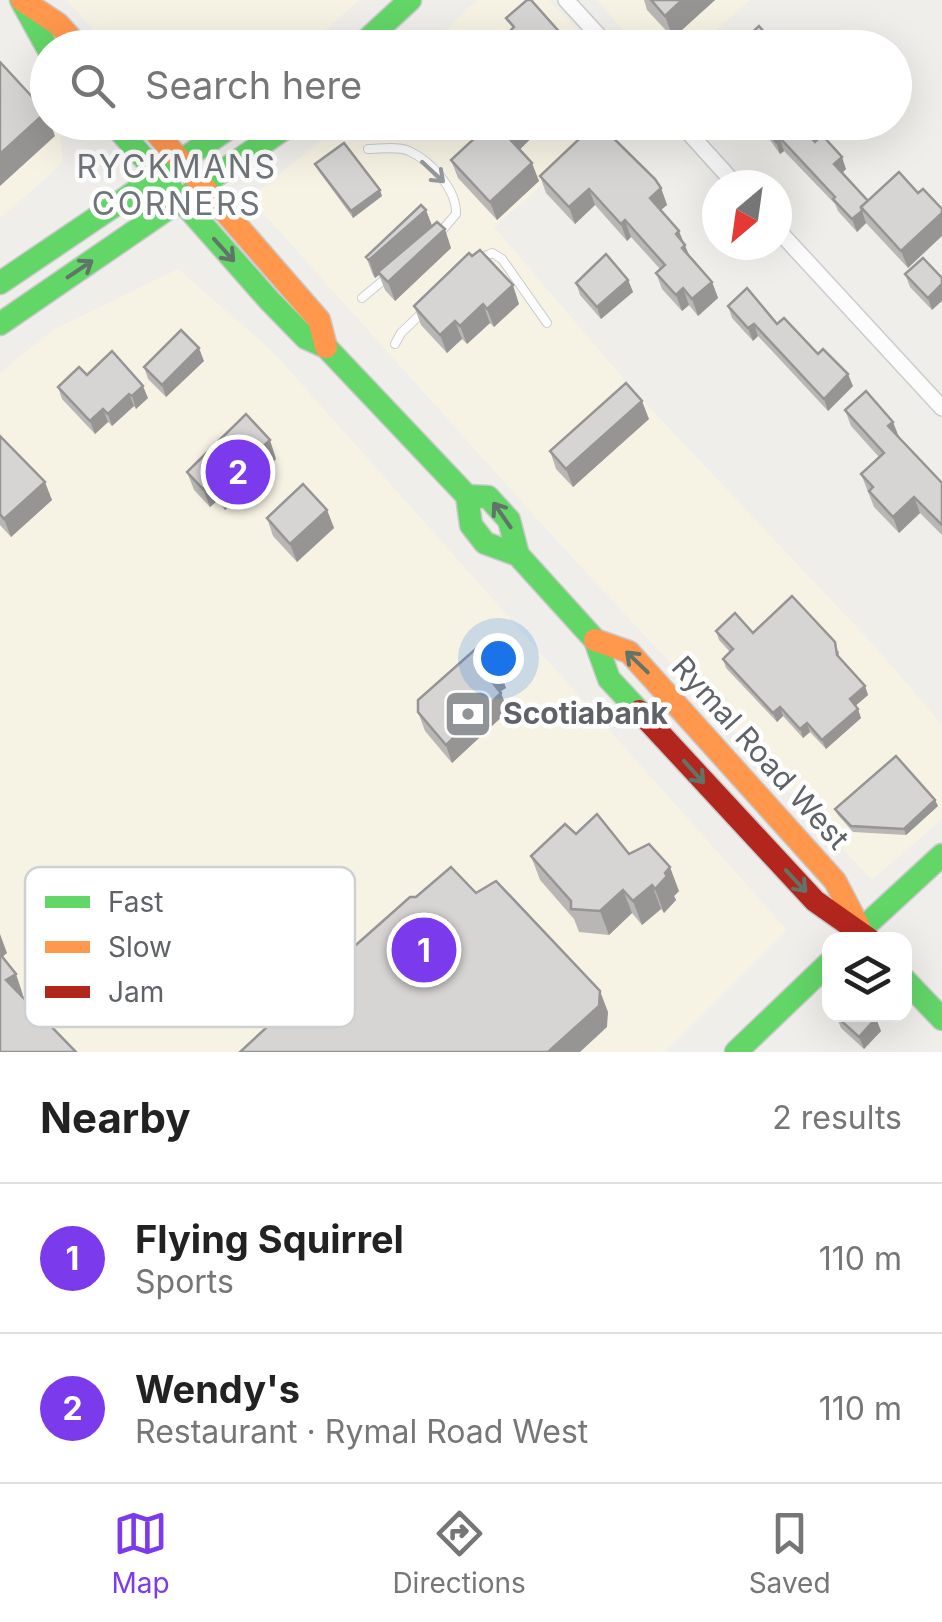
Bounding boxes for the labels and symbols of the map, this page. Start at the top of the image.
district label: RYCKMANS CORNERS [77,147,277,223]
one-way arrow [420,160,445,183]
north arrow [702,170,792,260]
one-way arrow [213,237,236,262]
one-way arrow [66,259,94,280]
pin: 2 [206,434,270,510]
one-way arrow [491,502,512,529]
your location [473,633,524,684]
street label: Rymal Road West [665,649,857,856]
one-way arrow [625,650,649,674]
bank icon: Scotiabank [442,688,494,740]
place label: Scotiabank [503,695,669,731]
one-way arrow [682,759,706,783]
legend [25,867,355,1027]
one-way arrow [784,868,807,893]
text: Fast [108,885,164,919]
pin: 1 [392,912,456,988]
text: Slow [108,930,172,964]
text: Jam [108,975,164,1009]

